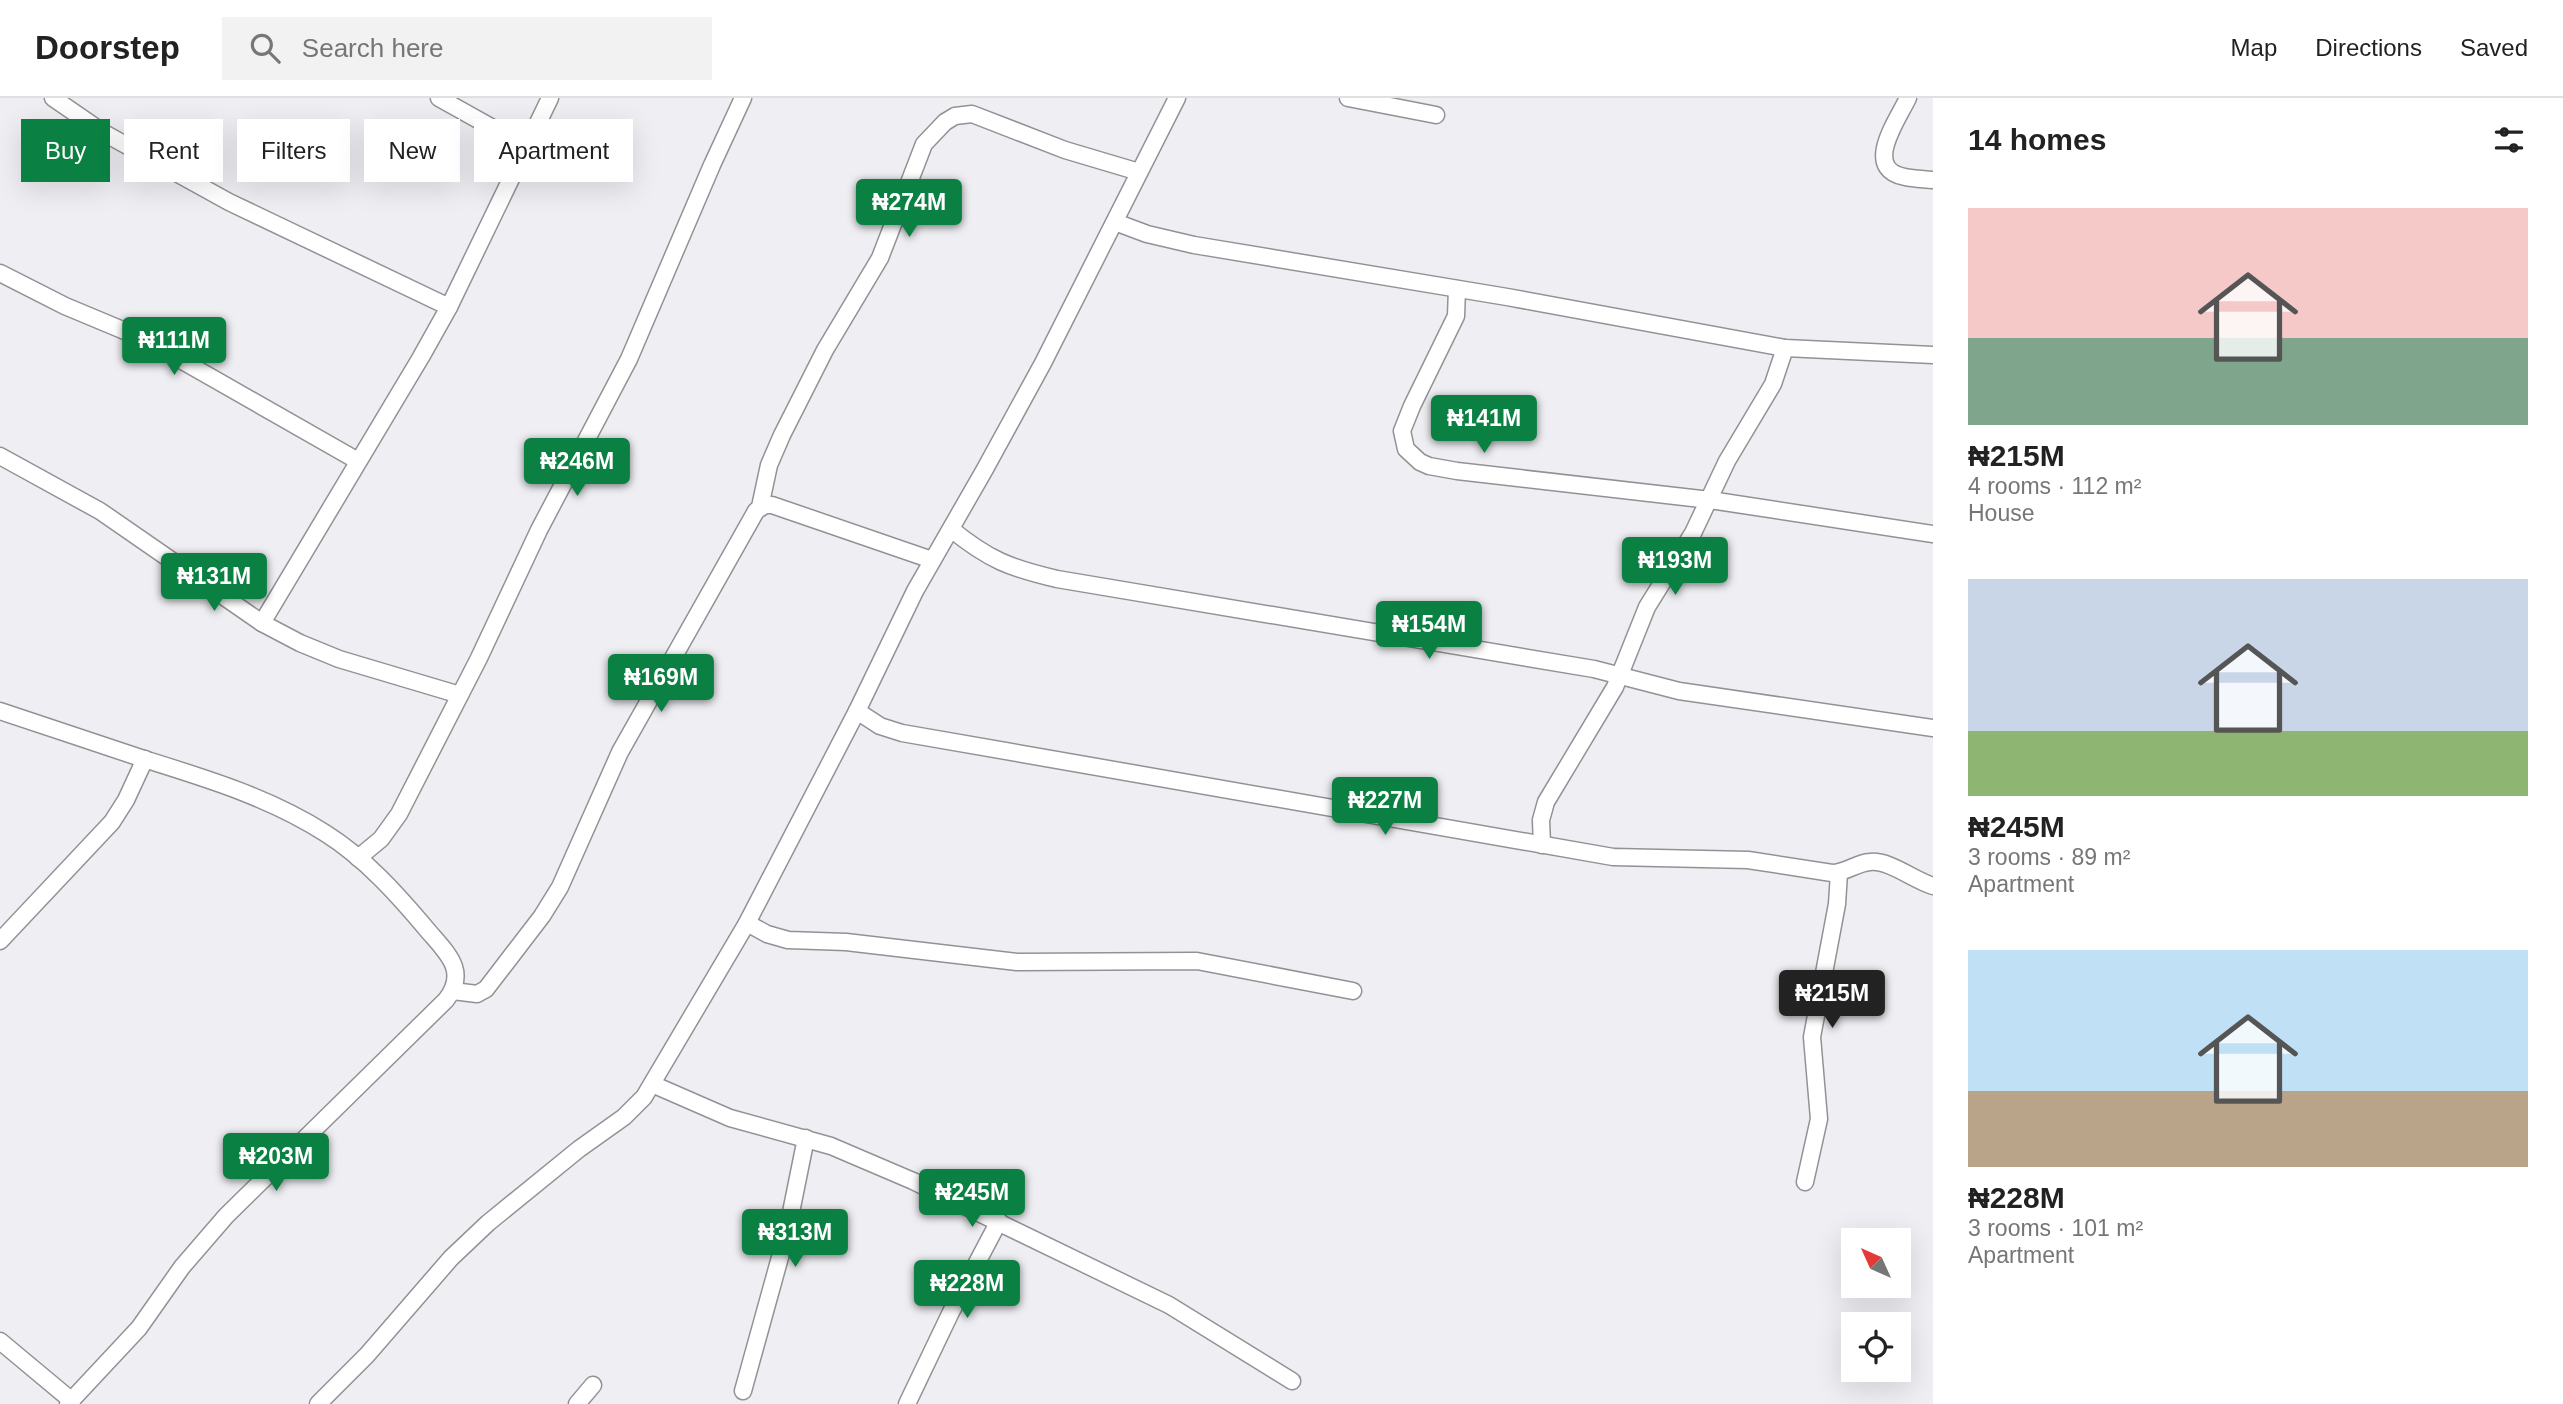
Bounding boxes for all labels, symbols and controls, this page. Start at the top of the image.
search box [222,17,712,80]
text: Doorstep [35,29,180,66]
icon: search [246,29,284,67]
text: Search here [302,33,444,63]
text: Map [2231,34,2277,61]
text: Directions [2315,34,2422,61]
text: Saved [2460,34,2528,61]
chip: Buy [21,119,110,182]
chip: Rent [124,119,223,182]
chip: Filters [237,119,350,182]
chip: New [364,119,460,182]
chip: Apartment [474,119,633,182]
icon: filters [2490,121,2528,159]
text: 14 homes [1968,123,2106,156]
pin: ₦274M [860,180,958,239]
text: ₦274M [872,189,946,215]
icon: home [2185,254,2311,380]
pin: ₦111M [125,317,223,377]
text: ₦111M [138,327,210,353]
pin: ₦141M [1435,396,1533,455]
text: ₦141M [1447,405,1521,431]
pin: ₦246M [528,438,626,498]
text: ₦215M [1968,439,2065,472]
text: ₦246M [540,448,614,474]
text: 4 rooms · 112 m² [1968,473,2141,499]
text: House [1968,500,2034,526]
pin: ₦193M [1626,538,1724,597]
text: ₦193M [1638,547,1712,573]
pin: ₦131M [165,554,263,613]
text: ₦131M [177,563,251,589]
pin: ₦154M [1380,602,1478,661]
text: ₦154M [1392,611,1466,637]
icon: home [2185,625,2311,751]
pin: ₦169M [612,654,710,714]
text: ₦169M [624,664,698,690]
pin: ₦227M [1336,778,1434,837]
text: ₦227M [1348,787,1422,813]
text: ₦245M [1968,810,2065,843]
text: 3 rooms · 89 m² [1968,844,2130,870]
text: Apartment [1968,871,2074,897]
pin: ₦215M [1783,970,1881,1030]
text: ₦215M [1795,980,1869,1006]
icon: home [2185,996,2311,1122]
pin: ₦203M [227,1134,325,1193]
text: ₦203M [239,1143,313,1169]
pin: ₦245M [923,1170,1021,1229]
text: ₦245M [935,1179,1009,1205]
text: ₦228M [1968,1181,2065,1214]
pin: ₦313M [746,1210,844,1269]
text: 3 rooms · 101 m² [1968,1215,2143,1241]
text: ₦313M [758,1219,832,1245]
north arrow [1841,1228,1911,1298]
map controls [1841,1228,1911,1382]
text: Apartment [1968,1242,2074,1268]
pin: ₦228M [918,1260,1016,1320]
text: ₦228M [930,1270,1004,1296]
button: locate [1841,1312,1911,1382]

